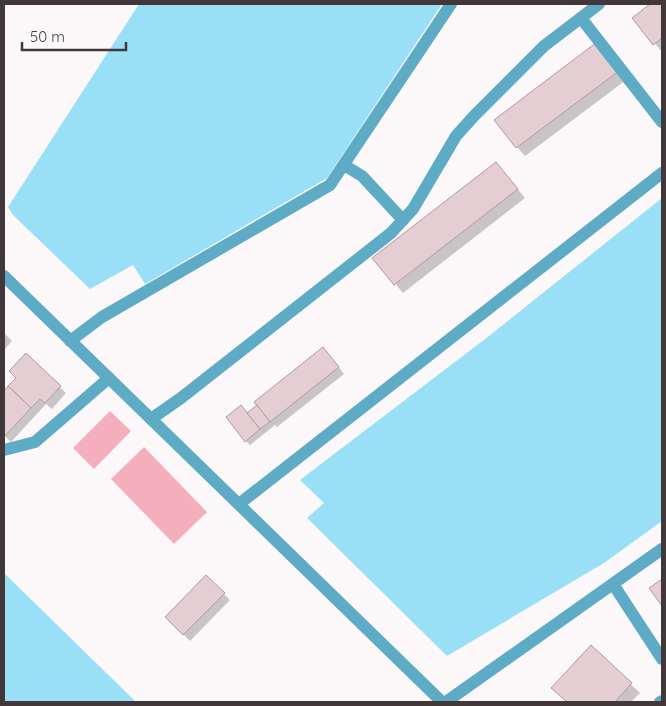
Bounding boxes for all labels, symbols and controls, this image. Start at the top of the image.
scale bar [22,20,126,52]
text: 50 m [30,27,65,46]

